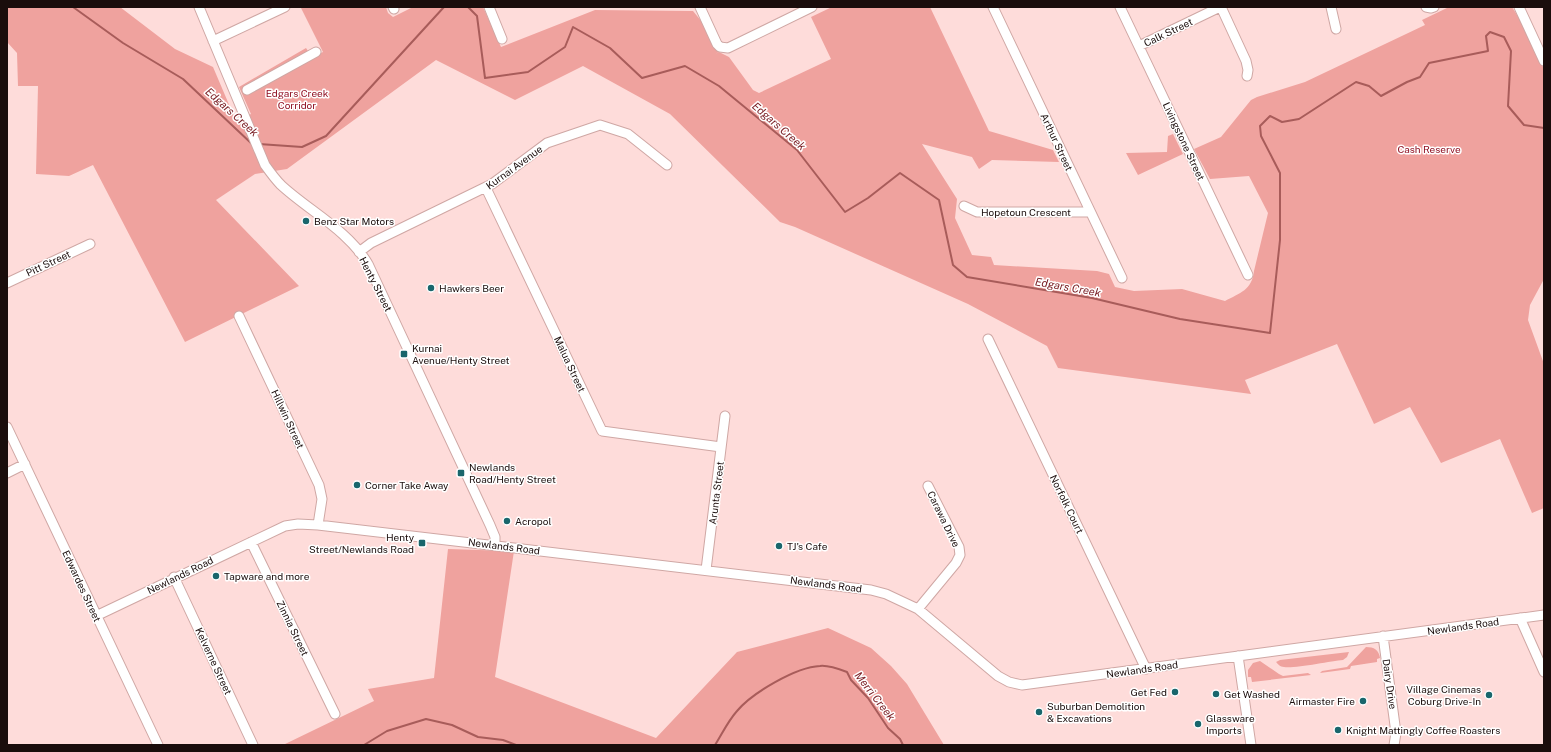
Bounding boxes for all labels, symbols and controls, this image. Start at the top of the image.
street label: Calk Street [1142,15,1194,49]
water label: Edgars Creek [203,85,261,139]
park label: Edgars Creek Corridor [266,87,329,111]
water label: Edgars Creek [750,100,808,152]
street label: Livingstone Street [1161,100,1207,182]
street label: Arthur Street [1038,111,1076,173]
street label: Kurnai Avenue [483,142,545,191]
park label: Cash Reserve [1397,143,1461,155]
street label: Hopetoun Crescent [981,206,1071,218]
place label: Benz Star Motors [314,215,394,227]
marker: Benz Star Motors [301,216,311,226]
street label: Pitt Street [24,247,72,279]
street label: Henty Street [357,255,395,313]
water label: Edgars Creek [1034,275,1102,299]
place label: Hawkers Beer [439,282,504,294]
marker: Hawkers Beer [426,283,436,293]
street label: Malua Street [552,334,588,394]
place label: Kurnai Avenue/Henty Street [412,342,510,366]
marker: Kurnai Avenue/Henty Street [399,349,409,359]
street label: Hillwin Street [269,388,307,450]
place label: Newlands Road/Henty Street [469,461,556,485]
street label: Arunta Street [706,461,726,525]
marker: Newlands Road/Henty Street [456,468,466,478]
street label: Norfolk Court [1048,473,1086,535]
place label: Corner Take Away [365,479,449,491]
marker: Corner Take Away [352,480,362,490]
street label: Carawa Drive [925,489,963,549]
place label: Acropol [515,515,551,527]
marker: Acropol [502,516,512,526]
place label: Henty Street/Newlands Road [309,531,415,555]
street label: Newlands Road [467,536,541,556]
marker: Henty Street/Newlands Road [417,538,427,548]
place label: TJ's Cafe [787,540,828,552]
marker: TJ's Cafe [774,541,784,551]
street label: Edwardes Street [60,548,104,624]
street label: Newlands Road [145,554,215,596]
place label: Tapware and more [224,570,310,582]
marker: Tapware and more [211,571,221,581]
street label: Newlands Road [789,574,863,594]
street label: Zinnia Street [274,598,312,658]
street label: Newlands Road [1426,615,1500,637]
street label: Kelverne Street [193,626,235,697]
street label: Newlands Road [1105,658,1179,680]
street label: Dairy Drive [1381,658,1400,710]
water label: Merri Creek [852,669,898,723]
place label: Village Cinemas Coburg Drive-In [1406,683,1481,707]
place label: Get Fed [1130,686,1167,698]
marker: Get Fed [1170,687,1180,697]
place label: Get Washed [1224,688,1280,700]
marker: Get Washed [1211,689,1221,699]
marker: Village Cinemas Coburg Drive-In [1484,690,1494,700]
place label: Airmaster Fire [1289,695,1355,707]
marker: Airmaster Fire [1358,696,1368,706]
place label: Suburban Demolition & Excavations [1047,700,1145,724]
marker: Suburban Demolition & Excavations [1034,707,1044,717]
place label: Glassware Imports [1206,712,1255,736]
marker: Glassware Imports [1193,719,1203,729]
place label: Knight Mattingly Coffee Roasters [1346,724,1500,736]
marker: Knight Mattingly Coffee Roasters [1333,725,1343,735]

